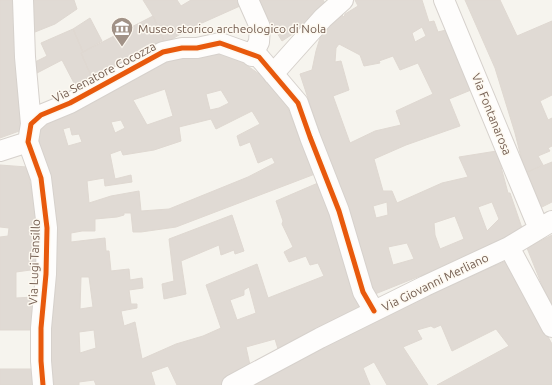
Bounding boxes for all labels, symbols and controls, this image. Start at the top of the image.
museum icon: Museo storico archeologico di Nola [109,15,135,48]
place label: Museo storico archeologico di Nola [138,22,326,35]
street label: Via Senatore Cocozza [50,39,158,105]
street label: Via Fontanarosa [470,71,514,157]
street label: Via Lugi Tansillo [26,219,42,305]
street label: Via Giovanni Merliano [380,251,490,313]

